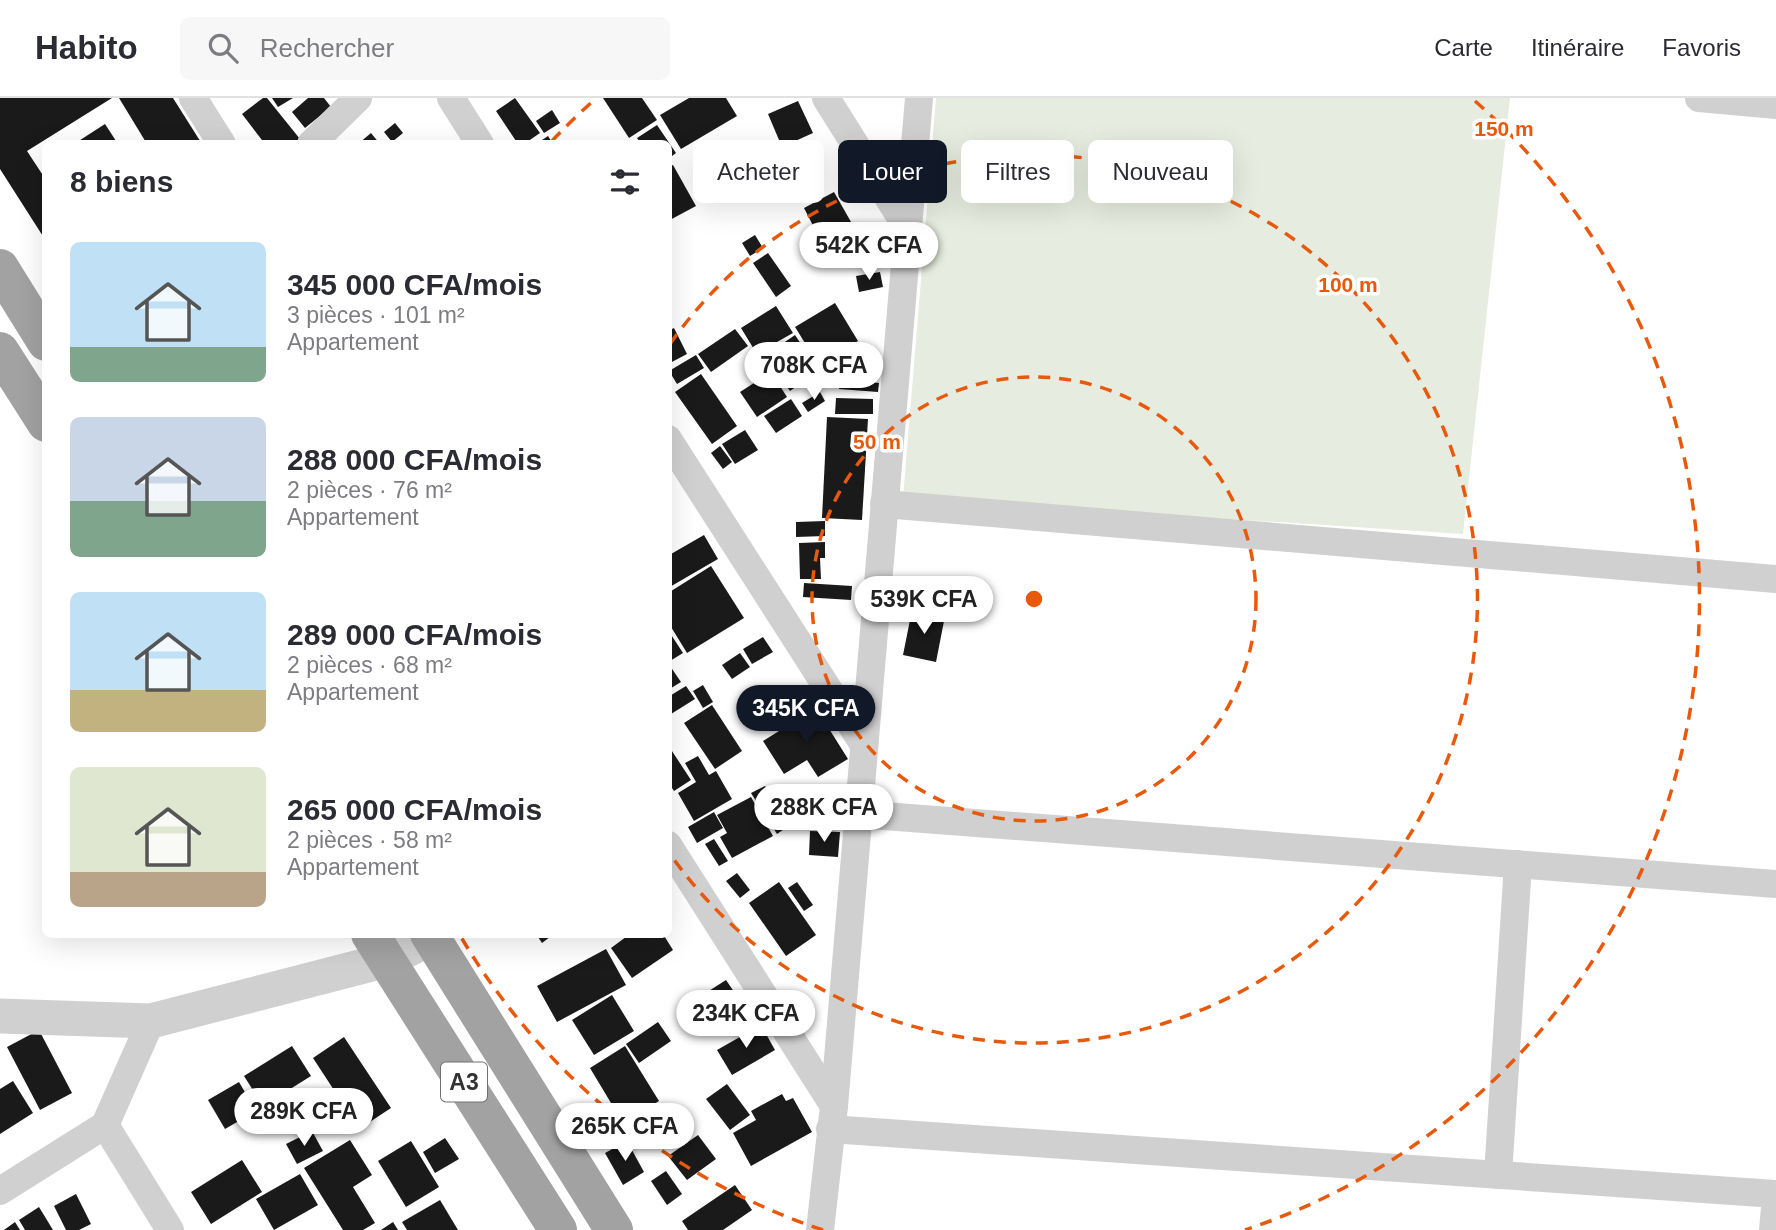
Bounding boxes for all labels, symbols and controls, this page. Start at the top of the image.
search box [180,17,670,80]
text: Habito [35,29,138,66]
icon: search [204,29,242,67]
text: Rechercher [260,33,394,63]
text: Carte [1434,34,1493,61]
text: Itinéraire [1531,34,1624,61]
text: Favoris [1662,34,1741,61]
text: 150 m [1474,117,1534,140]
chip: Acheter [693,140,824,203]
chip: Louer [838,140,947,203]
chip: Filtres [961,140,1074,203]
chip: Nouveau [1088,140,1233,203]
icon: filters [606,163,644,201]
text: 8 biens [70,165,173,198]
pin: 542K CFA [797,222,941,282]
text: 542K CFA [815,232,923,258]
text: 345 000 CFA/mois [287,268,542,301]
icon: home [126,270,210,354]
text: 100 m [1318,273,1378,296]
text: 3 pièces · 101 m² [287,302,465,328]
text: Appartement [287,329,419,355]
pin: 708K CFA [742,342,886,402]
text: 708K CFA [760,352,868,378]
text: 50 m [853,430,901,453]
text: 288 000 CFA/mois [287,443,542,476]
icon: home [126,445,210,529]
text: 2 pièces · 76 m² [287,477,452,503]
text: Appartement [287,504,419,530]
pin: 539K CFA [852,576,996,636]
text: 539K CFA [870,586,978,612]
centre of rings [1022,587,1046,611]
text: 289 000 CFA/mois [287,618,542,651]
icon: home [126,620,210,704]
text: 2 pièces · 68 m² [287,652,452,678]
text: Appartement [287,679,419,705]
pin: 345K CFA [734,686,878,745]
text: 345K CFA [752,695,860,721]
pin: 288K CFA [752,784,896,844]
text: 265 000 CFA/mois [287,793,542,826]
text: 288K CFA [770,794,878,820]
icon: home [126,795,210,879]
text: 2 pièces · 58 m² [287,827,452,853]
text: Appartement [287,854,419,880]
pin: 234K CFA [674,990,818,1050]
text: 234K CFA [692,1000,800,1026]
road number: A3 [441,1063,487,1102]
pin: 289K CFA [232,1088,376,1148]
text: 289K CFA [250,1098,358,1124]
pin: 265K CFA [553,1104,697,1163]
text: 265K CFA [571,1113,679,1139]

